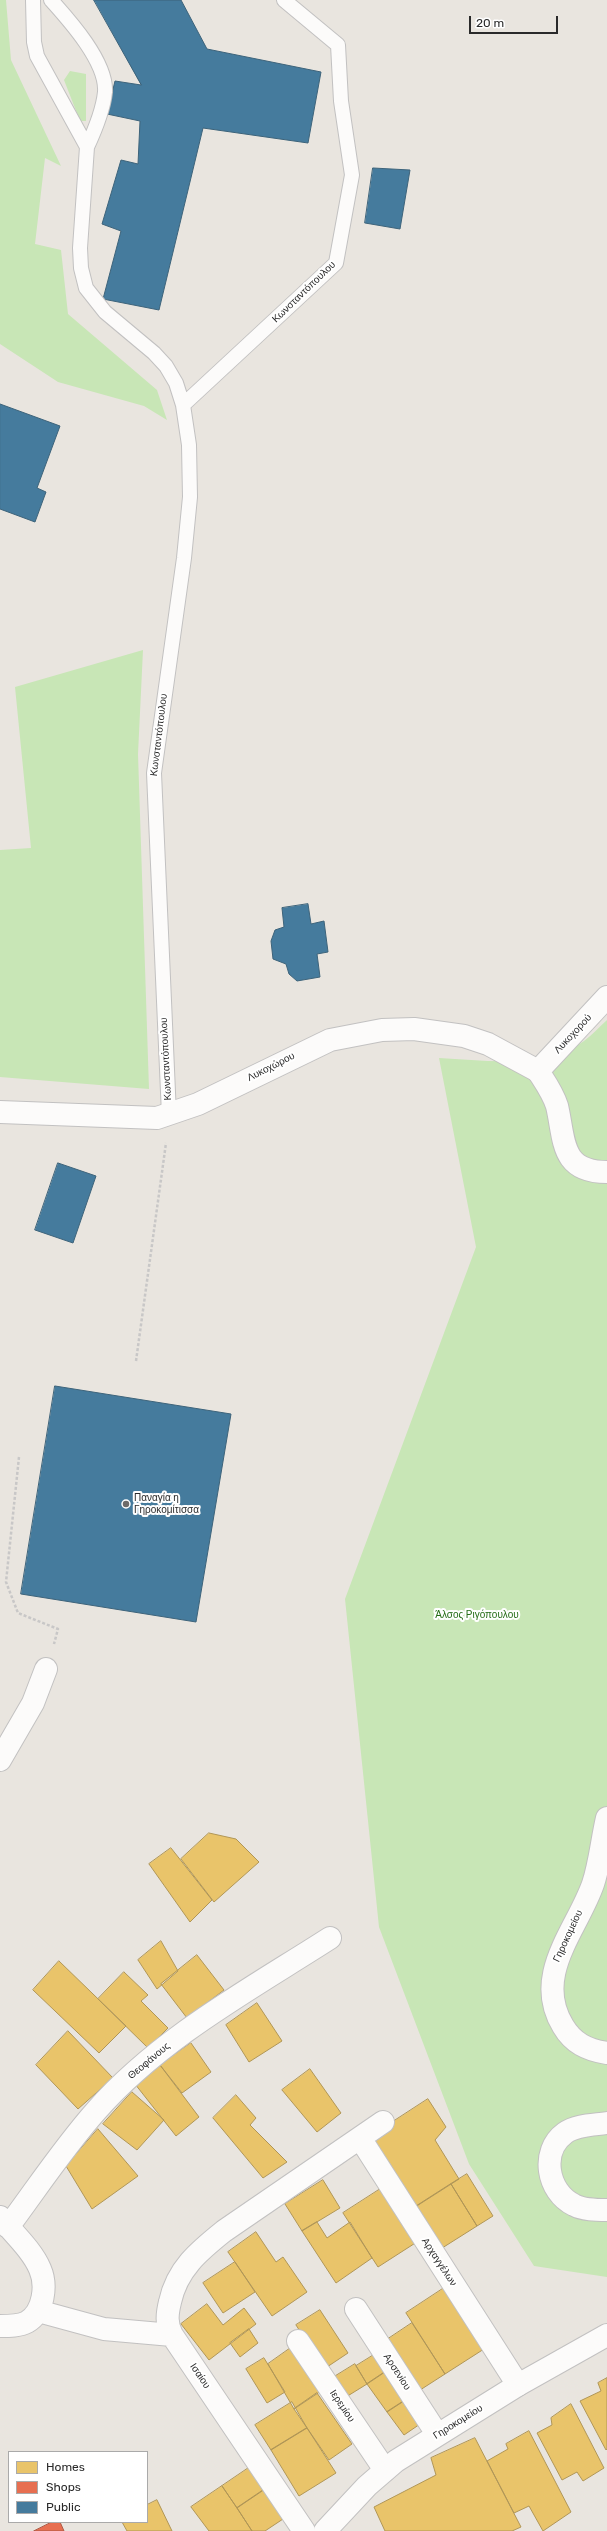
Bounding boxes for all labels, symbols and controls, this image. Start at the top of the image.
scale bar [471,8,560,34]
text: 20 m [476,16,504,30]
street label: Κωνσταντόπουλου [270,259,338,325]
street label: Κωνσταντόπουλου [148,693,170,777]
street label: Λυκοχορού [552,1012,594,1056]
street label: Κωνσταντόπουλου [158,1017,174,1101]
street label: Λυκοχώρου [245,1050,297,1084]
place label: Παναγία η Γηροκομίτισσα [134,1492,199,1516]
marker: Παναγία η Γηροκομίτισσα [121,1499,131,1509]
park label: Άλσος Ριγόπουλου [435,1609,519,1621]
street label: Γηροκομείου [551,1908,585,1964]
street label: Θεοφάνους [126,2040,172,2082]
street label: Αρχαγγέλων [419,2236,459,2288]
street label: Αρσενίου [381,2351,413,2393]
street label: Ισαίου [187,2361,213,2391]
street label: Ιερεμίου [327,2388,357,2424]
street label: Γηροκομείου [431,2402,485,2442]
legend [8,2451,148,2523]
text: Homes [46,2460,85,2474]
text: Shops [46,2480,81,2494]
text: Public [46,2500,81,2514]

